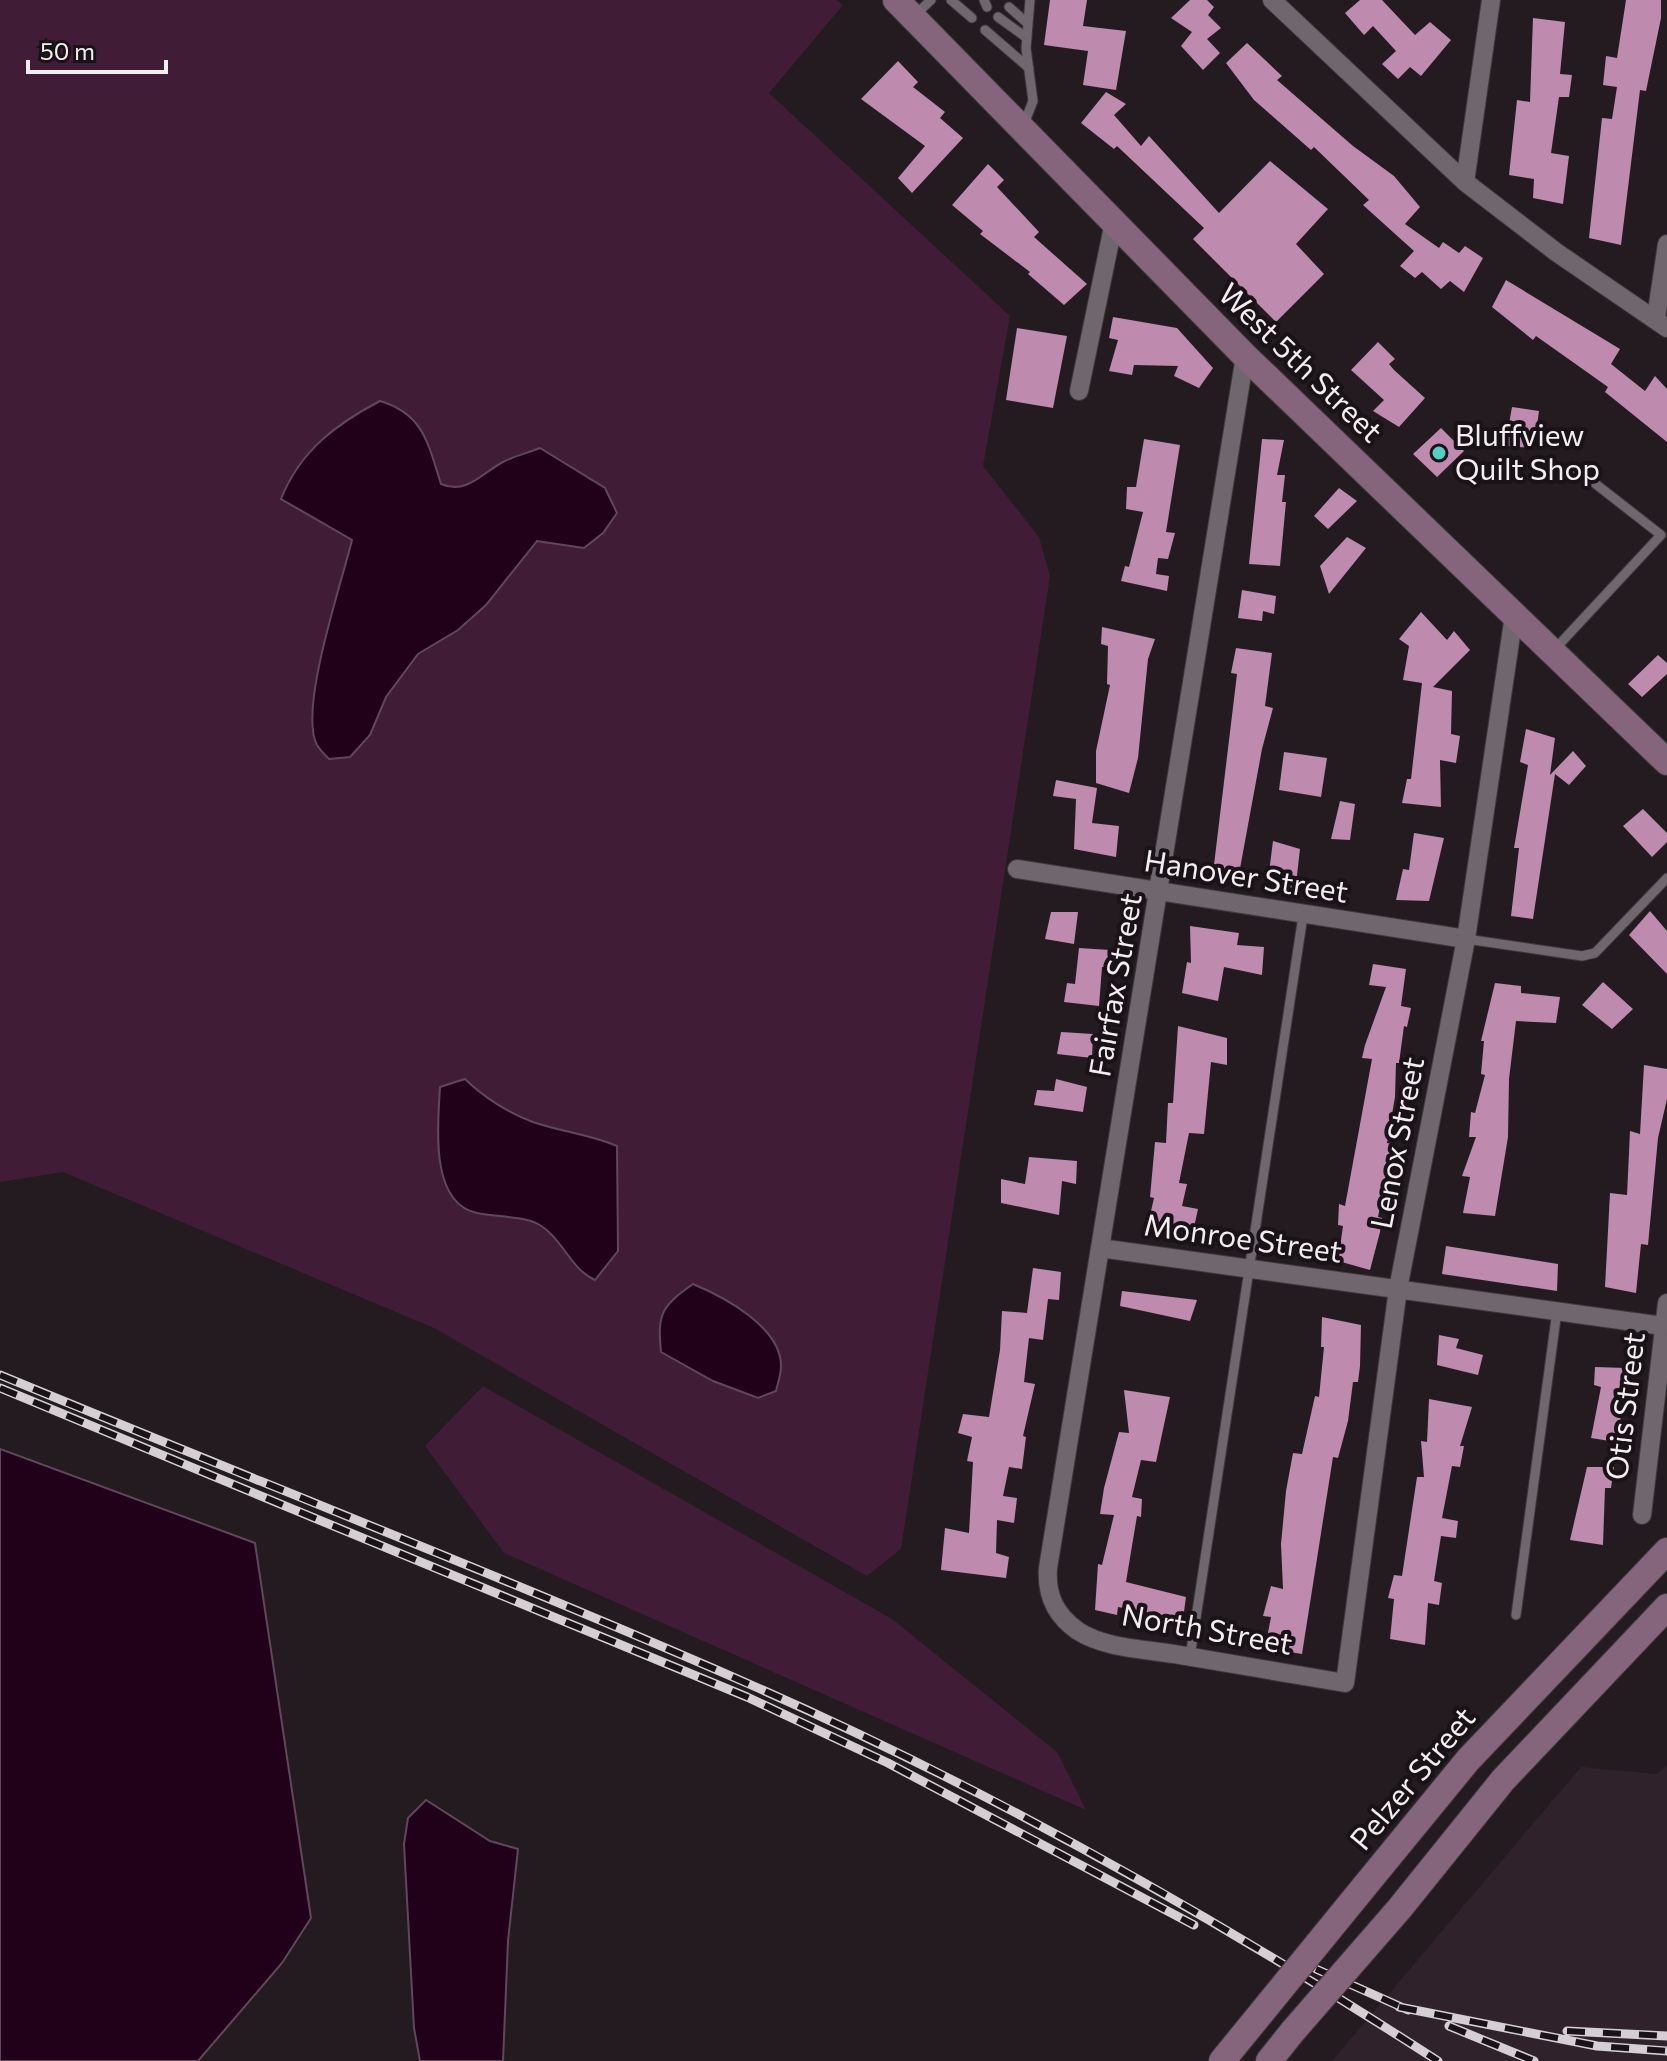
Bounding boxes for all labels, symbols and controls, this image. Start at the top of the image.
scale bar [28,24,166,74]
text: 50 m [40,36,95,65]
street label: West 5th Street [1212,274,1391,449]
place label: Bluffview Quilt Shop [1455,415,1600,486]
marker: Bluffview Quilt Shop [1430,444,1448,462]
street label: Hanover Street [1142,840,1351,909]
street label: Fairfax Street [1079,890,1148,1079]
street label: Lenox Street [1361,1054,1430,1231]
street label: Monroe Street [1142,1204,1345,1269]
street label: Otis Street [1596,1330,1651,1482]
street label: North Street [1119,1594,1296,1661]
street label: Pelzer Street [1341,1698,1481,1856]

